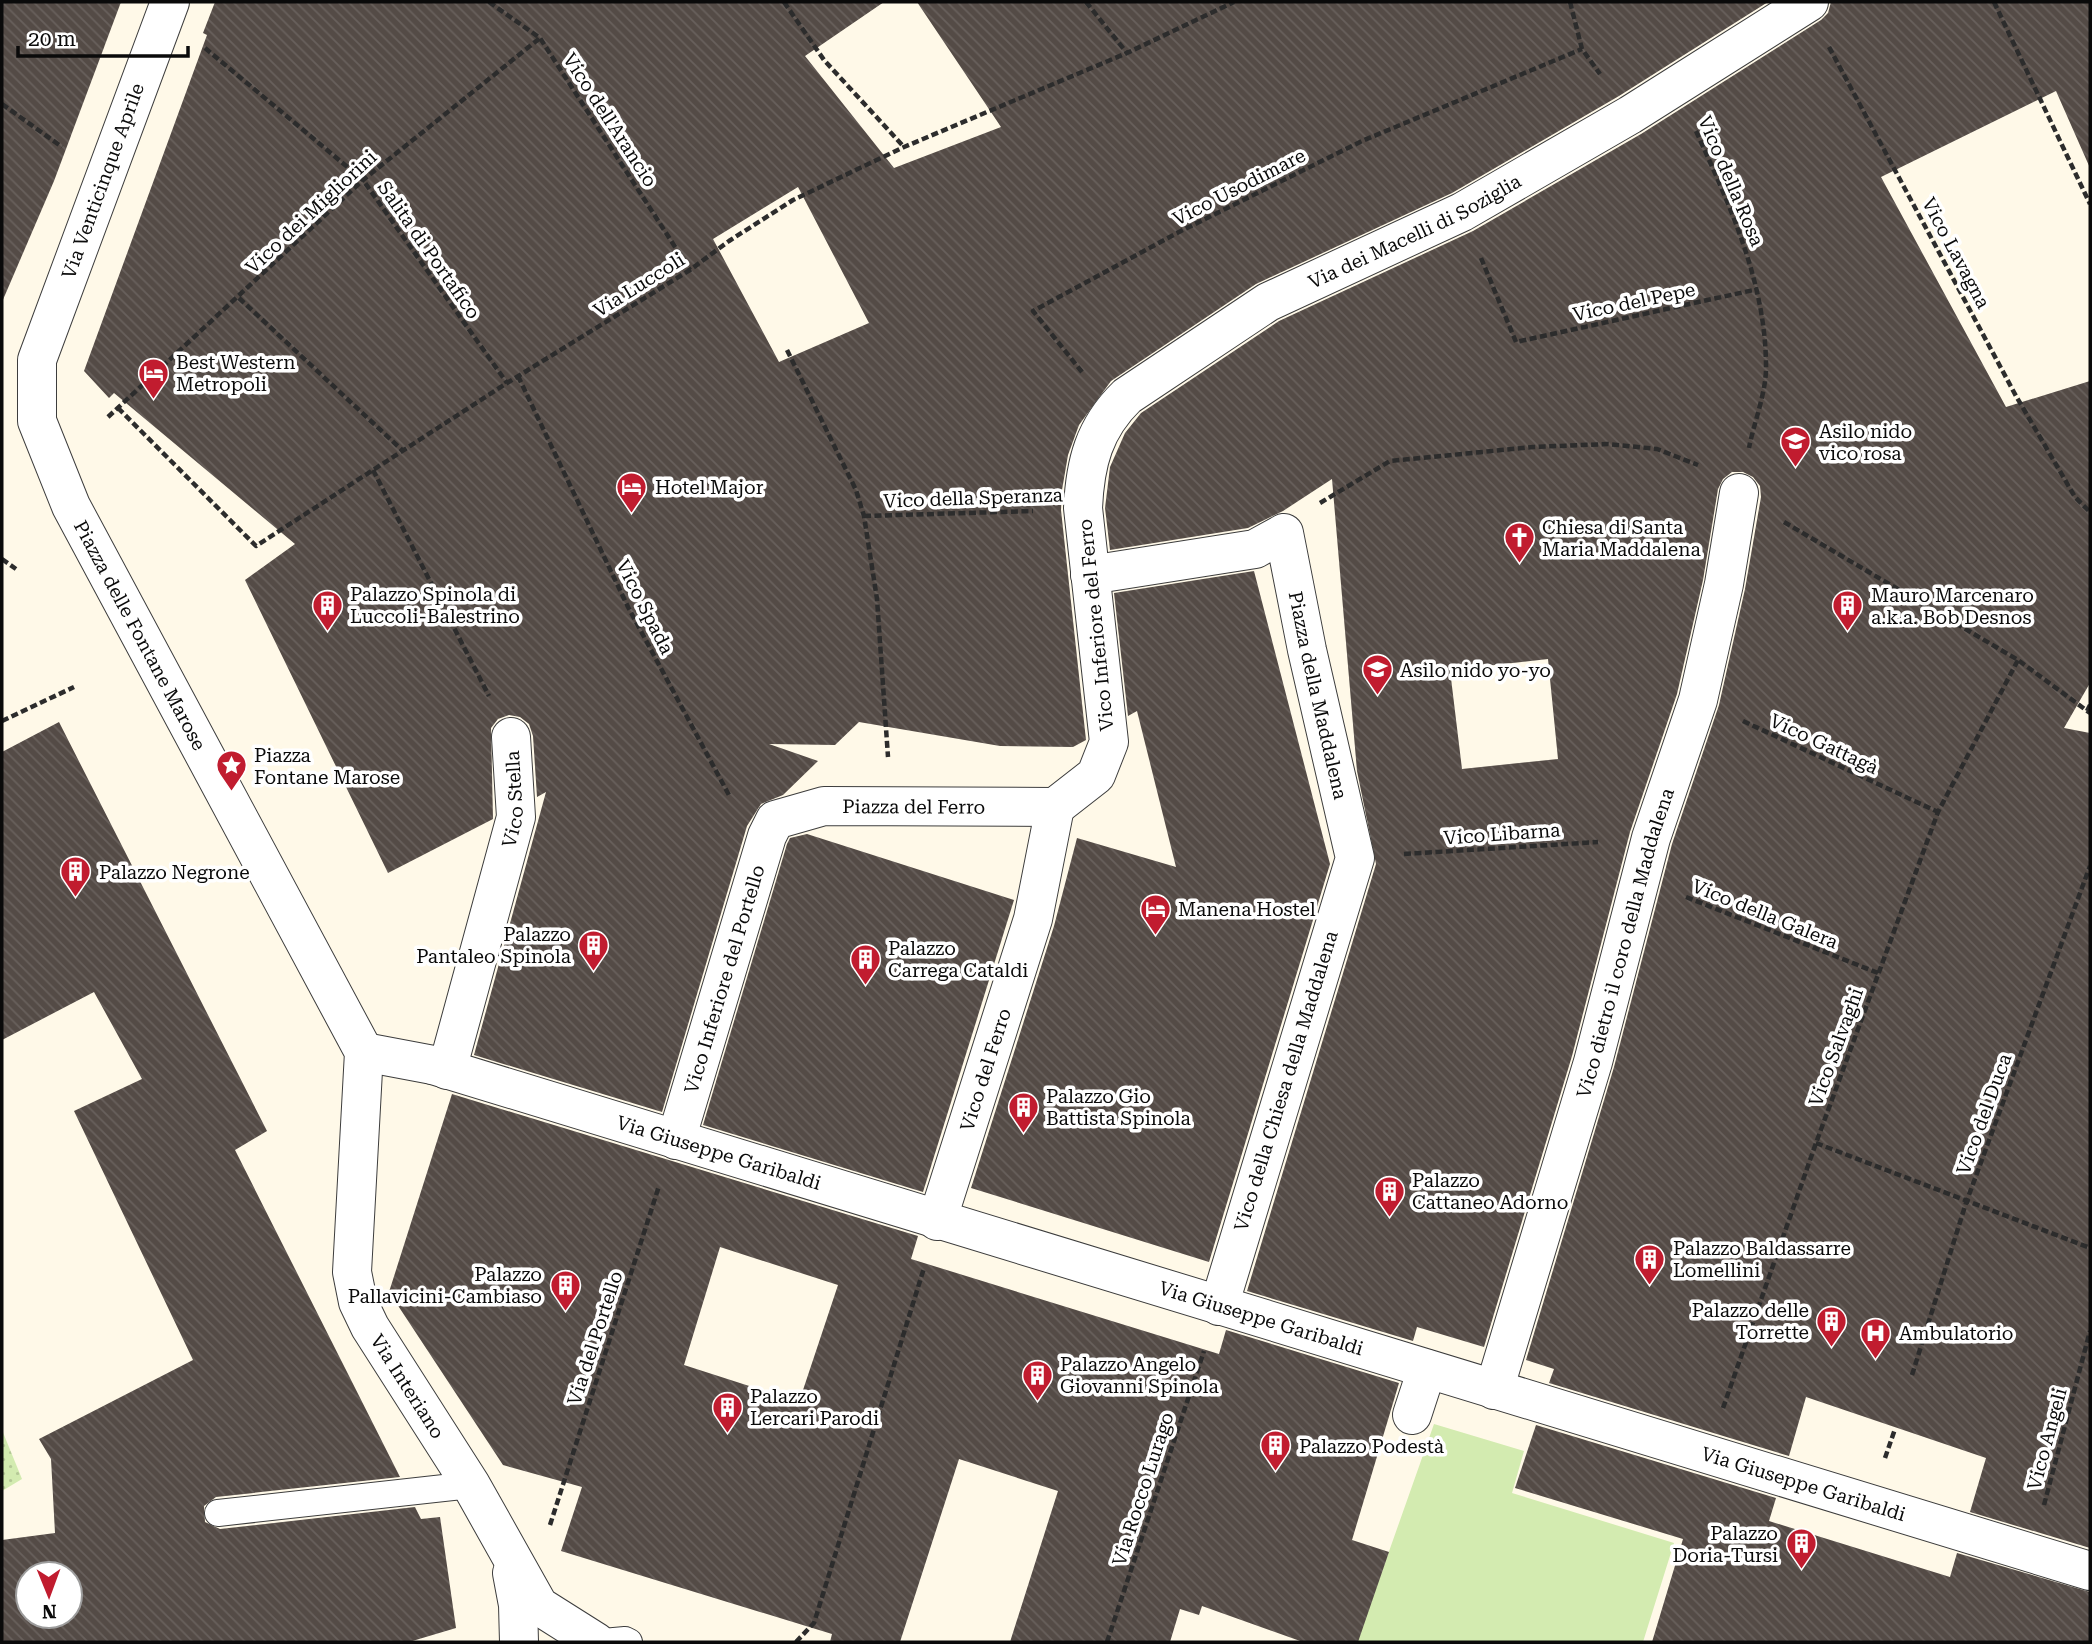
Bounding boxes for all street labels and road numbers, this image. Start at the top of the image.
street label: Vico dell'Arancio [558,49,662,191]
street label: Via Venticinque Aprile [57,80,149,282]
street label: Vico della Rosa [1693,112,1769,250]
street label: Vico Usodimare [1169,144,1309,230]
street label: Vico dei Migliorini [241,145,381,279]
street label: Via dei Macelli di Soziglia [1304,169,1526,293]
street label: Salita di Portafico [373,177,485,323]
street label: Vico Lavagna [1917,194,1995,313]
street label: Via Luccoli [589,248,689,322]
street label: Vico del Pepe [1571,278,1697,326]
street label: Vico della Speranza [883,483,1064,513]
street label: Piazza delle Fontane Marose [69,516,211,754]
street label: Vico Inferiore del Ferro [1073,518,1119,732]
street label: Vico Spada [611,556,679,659]
street label: Piazza della Maddalena [1284,589,1353,802]
street label: Vico Gattagà [1766,709,1883,779]
street label: Vico Stella [497,749,528,850]
street label: Vico dietro il coro della Maddalena [1571,784,1679,1101]
street label: Piazza del Ferro [842,795,985,818]
street label: Vico Libarna [1443,818,1562,850]
street label: Vico Inferiore del Portello [679,862,769,1096]
street label: Vico della Galera [1689,874,1842,954]
street label: Vico della Chiesa della Maddalena [1229,927,1343,1234]
street label: Vico Salvaghi [1804,985,1868,1109]
street label: Vico del Ferro [955,1005,1015,1134]
street label: Vico del Duca [1951,1050,2017,1178]
street label: Via Giuseppe Garibaldi [614,1110,824,1194]
street label: Via del Portello [562,1268,628,1408]
street label: Via Giuseppe Garibaldi [1156,1276,1366,1360]
street label: Via Interiano [366,1330,450,1443]
street label: Vico Angeli [2022,1386,2072,1492]
street label: Via Rocco Lurago [1107,1409,1179,1569]
street label: Via Giuseppe Garibaldi [1699,1442,1908,1526]

